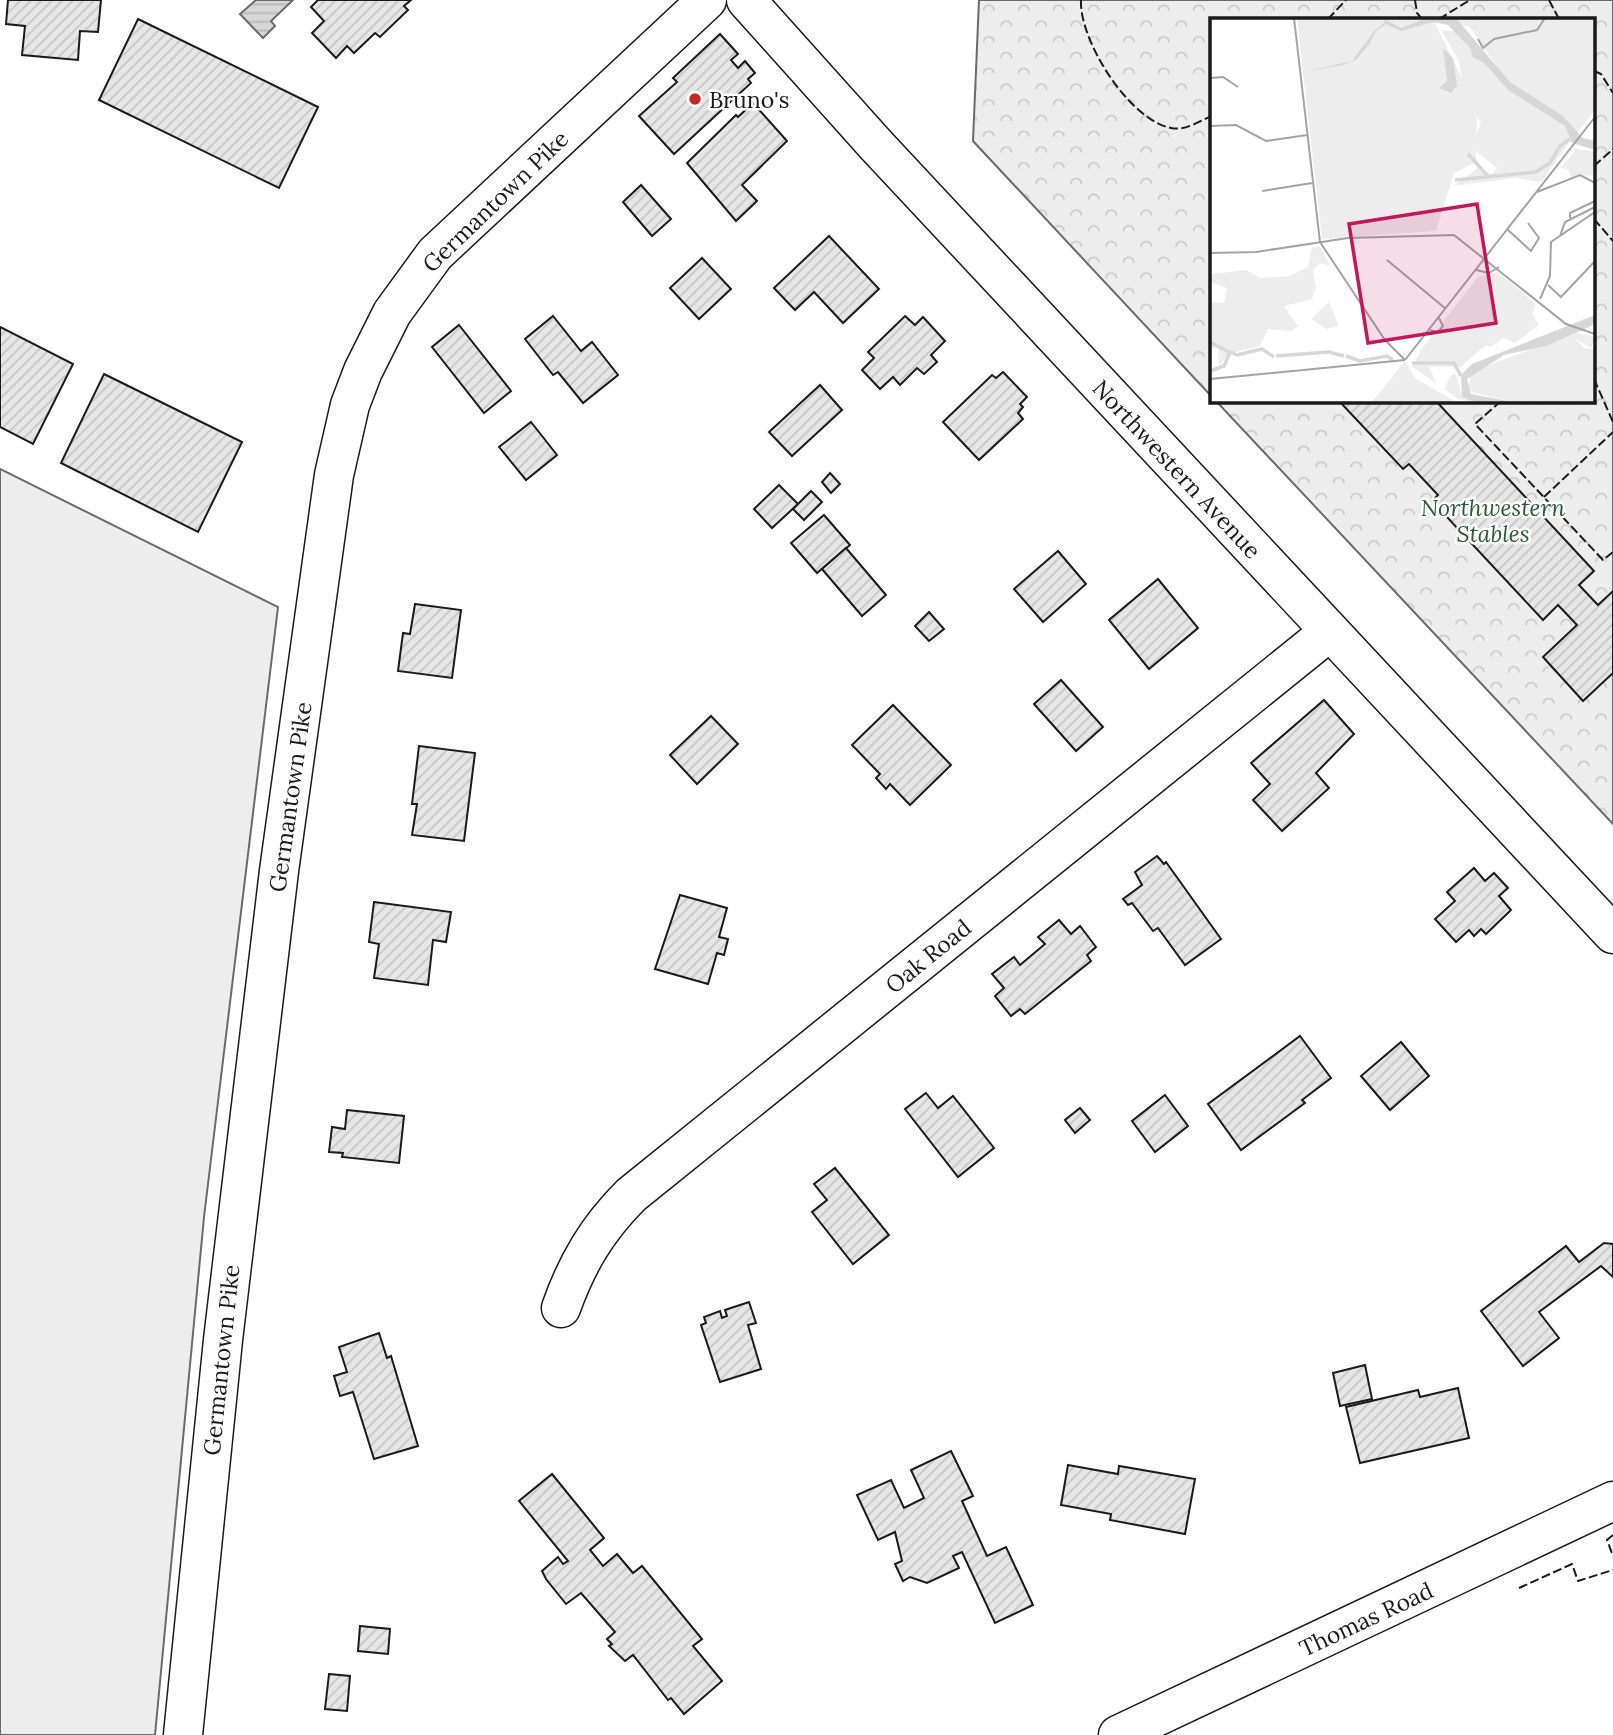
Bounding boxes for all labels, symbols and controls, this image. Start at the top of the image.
inset map [1210,18,1596,402]
place label: Bruno's [709,85,789,114]
marker: Bruno's [687,91,703,107]
street label: Germantown Pike [416,124,574,278]
street label: Northwestern Avenue [1087,374,1267,564]
park label: Northwestern Stables [1421,493,1565,548]
street label: Germantown Pike [262,700,318,894]
street label: Oak Road [879,913,977,999]
street label: Germantown Pike [197,1263,245,1457]
street label: Thomas Road [1294,1575,1438,1663]

